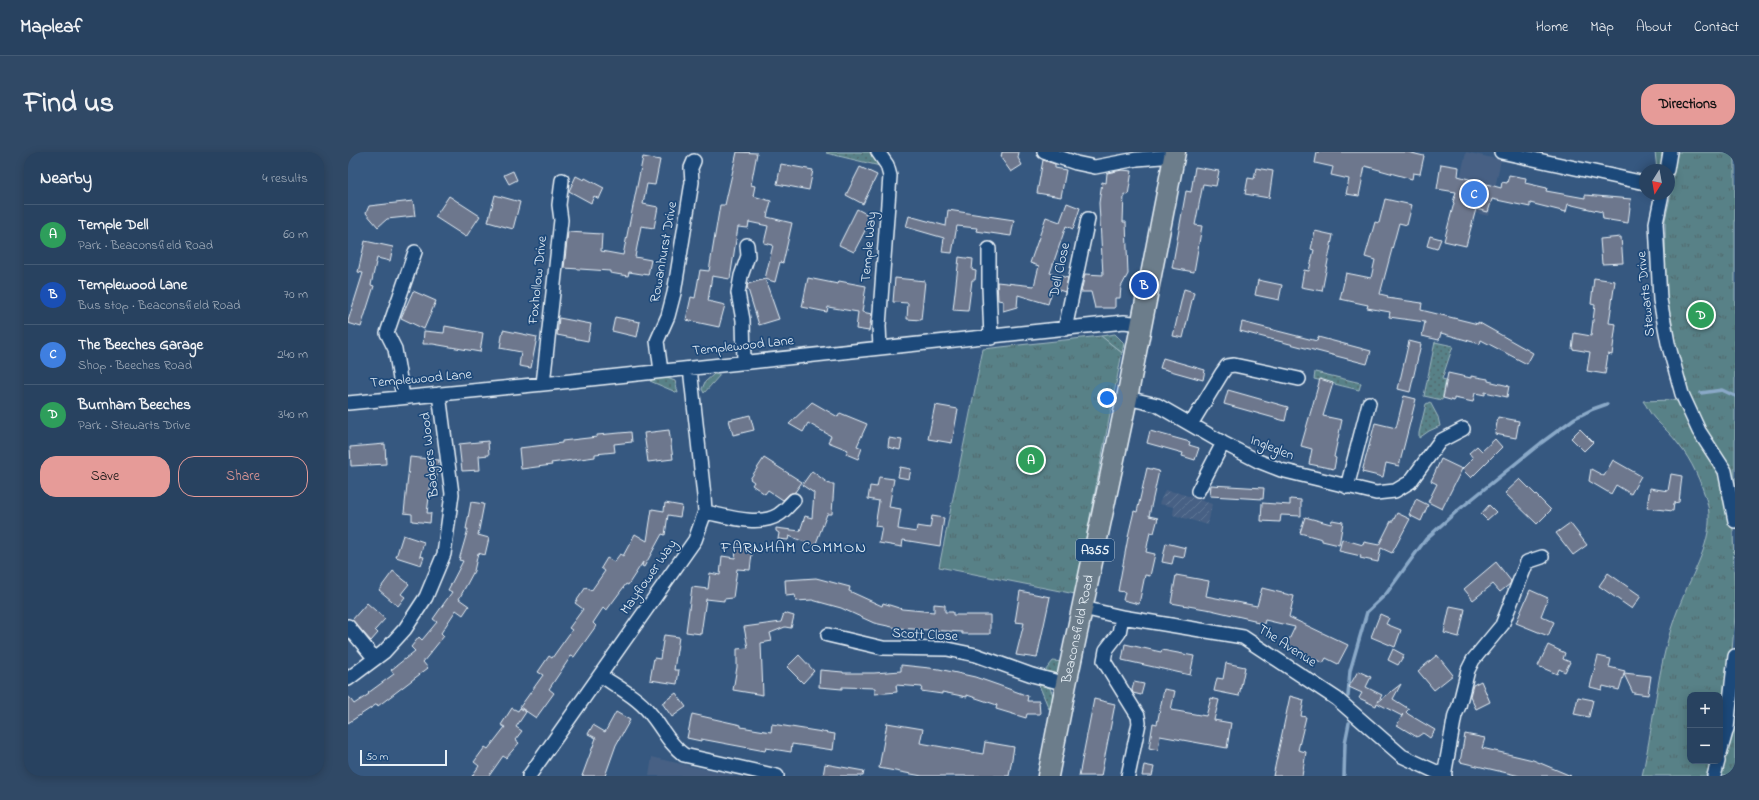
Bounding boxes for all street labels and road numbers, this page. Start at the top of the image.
street label: Rowanhurst Drive [645,199,683,304]
street label: Temple Way [855,211,884,283]
street label: Foxhollow Drive [523,234,553,326]
street label: Dell Close [1044,240,1076,300]
street label: Stewarts Drive [1631,250,1661,338]
street label: Templewood Lane [691,330,795,362]
street label: Templewood Lane [369,364,473,394]
street label: Badgers Wood [415,411,446,500]
street label: Ingleglen [1246,430,1297,467]
street label: Mayflower Way [615,535,684,620]
road number: A355 [1076,539,1114,561]
street label: Beaconsfield Road [1056,573,1100,686]
street label: The Avenue [1253,619,1321,673]
street label: Scott Close [891,623,959,647]

